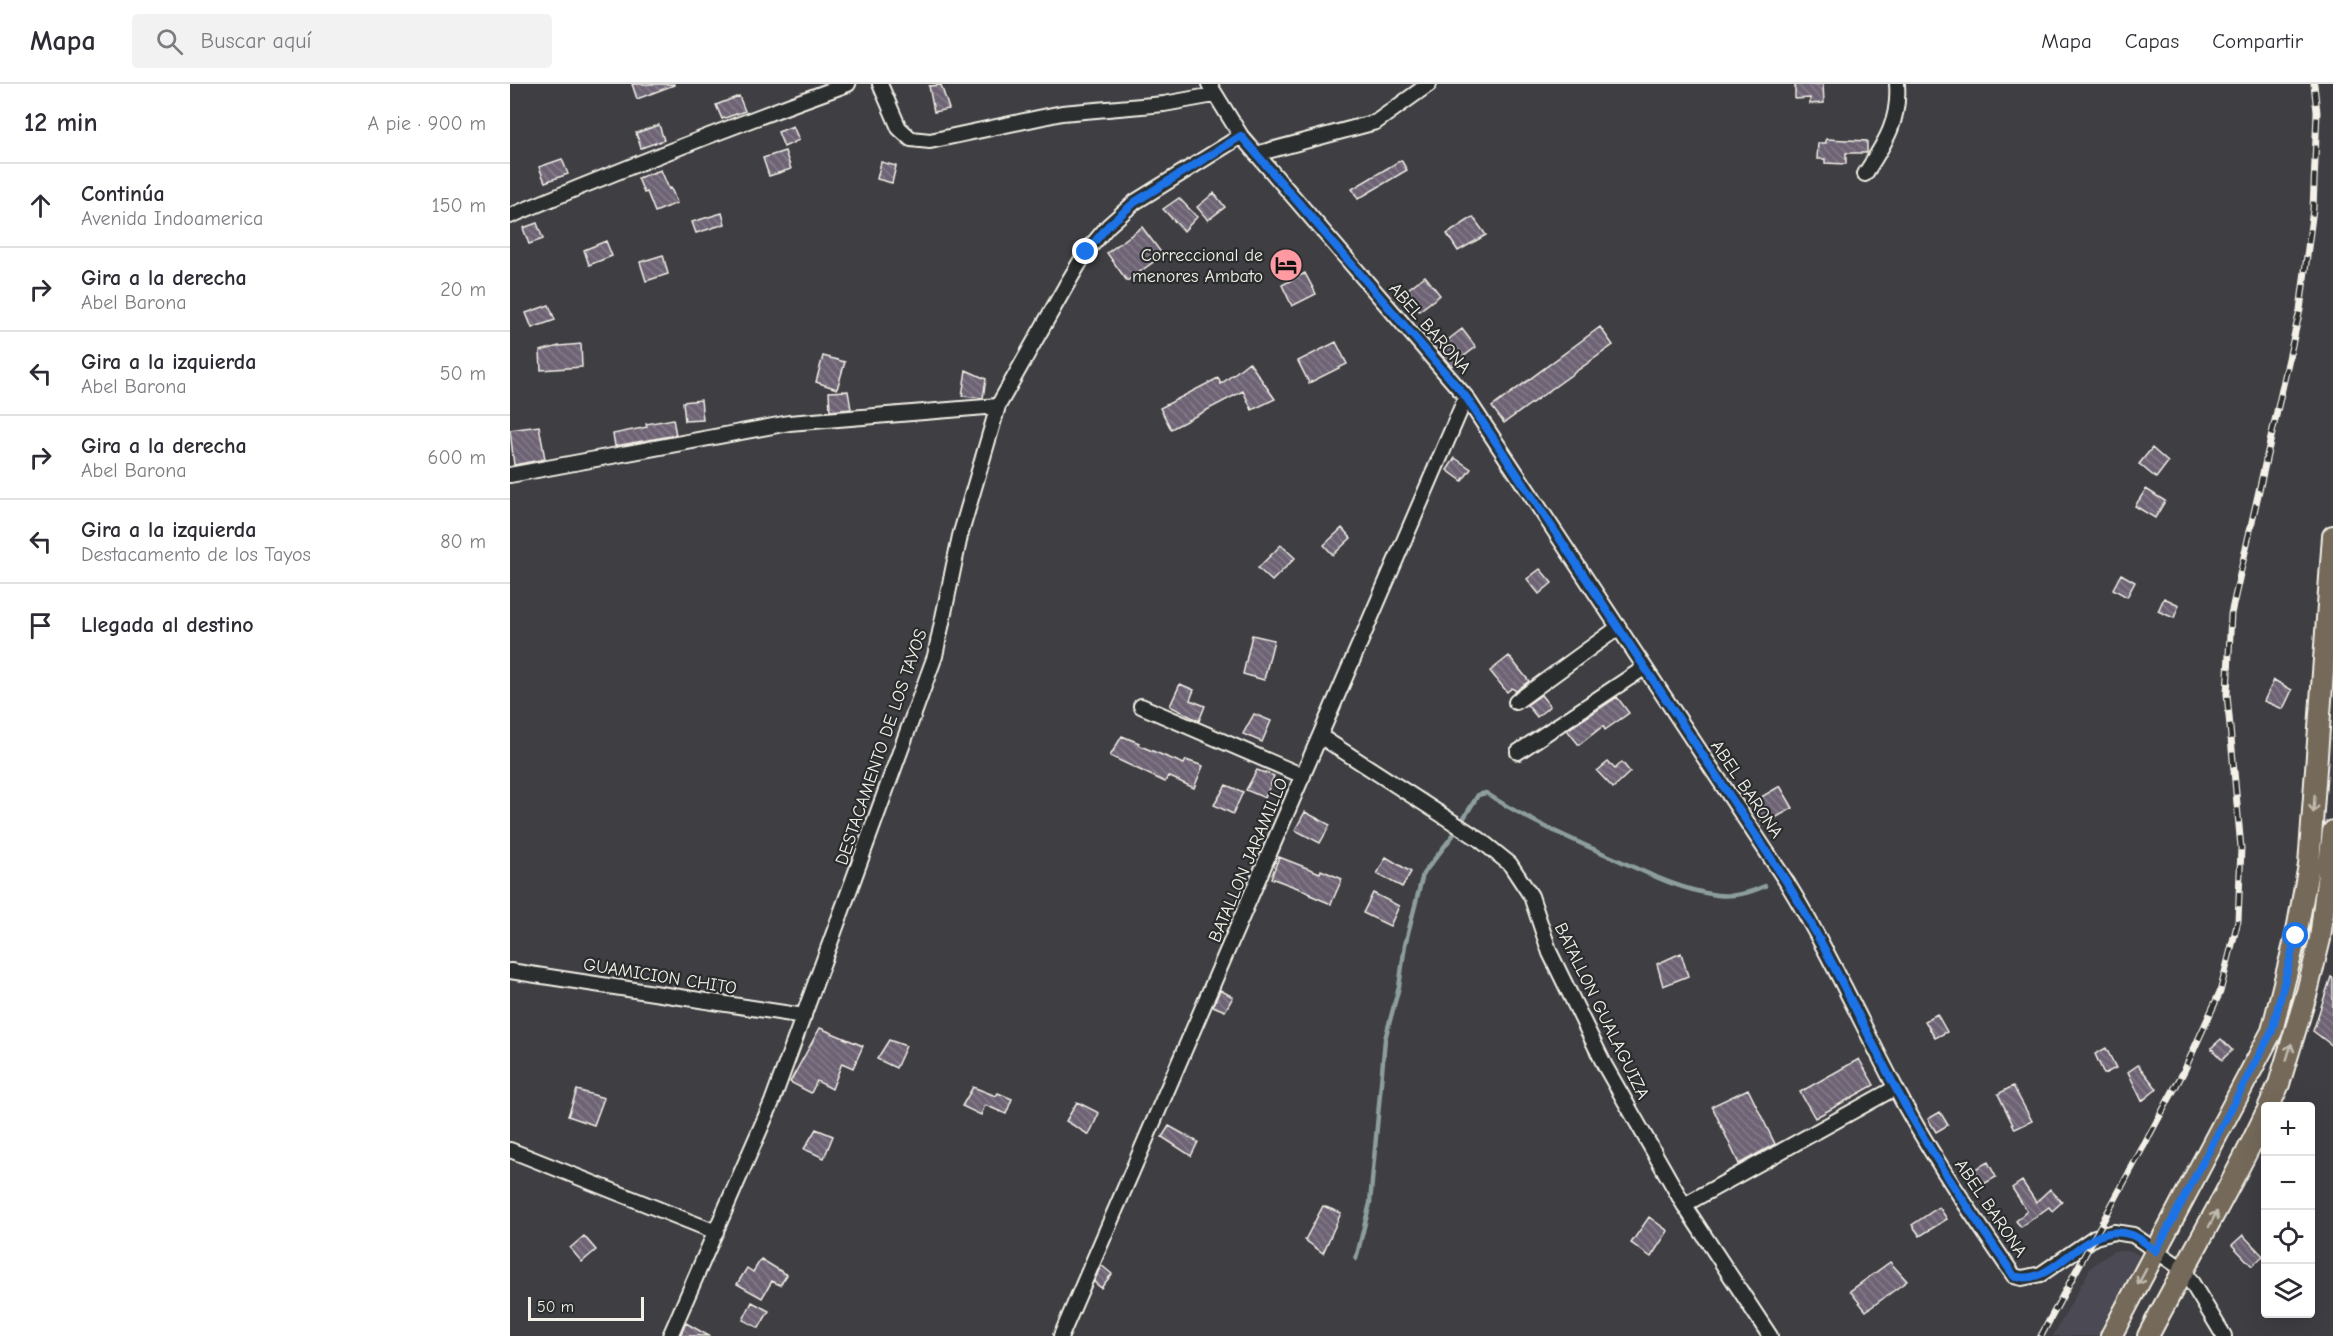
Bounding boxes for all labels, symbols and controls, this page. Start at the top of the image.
search box [132,14,552,68]
text: Mapa [30,25,96,57]
icon: search [153,25,186,58]
text: Buscar aquí [201,28,312,54]
text: Mapa [2041,29,2092,53]
text: Capas [2125,29,2179,53]
text: Compartir [2212,29,2303,53]
text: 12 min [24,108,98,138]
text: A pie · 900 m [367,112,486,135]
text: Continúa [81,181,165,207]
icon: ahead [24,189,57,222]
text: 150 m [432,194,486,217]
text: Avenida Indoamerica [81,207,263,230]
route end [1072,238,1098,264]
place label: Correccional de menores Ambato [1132,245,1263,287]
hotel icon: Correccional de menores Ambato [1268,247,1304,283]
text: Gira a la derecha [81,265,247,291]
icon: right [24,273,57,306]
text: 20 m [440,278,486,301]
street label: ABEL BARONA [1384,279,1475,378]
text: Abel Barona [81,291,187,314]
text: Gira a la izquierda [81,349,256,375]
icon: left [24,357,57,390]
text: 50 m [440,362,486,385]
text: Abel Barona [81,375,187,398]
text: Gira a la derecha [81,433,247,459]
icon: right [24,441,57,474]
text: 600 m [428,446,486,469]
text: Abel Barona [81,459,187,482]
text: Gira a la izquierda [81,517,256,543]
icon: left [24,525,57,558]
text: 80 m [440,530,486,553]
text: Destacamento de los Tayos [81,543,311,566]
icon: arrive [24,609,57,642]
text: Llegada al destino [81,612,254,638]
street label: DESTACAMENTO DE LOS TAYOS [831,626,932,868]
street label: ABEL BARONA [1706,736,1787,842]
street label: BATALLON JARAMILLO [1204,775,1293,946]
one-way arrow [2308,794,2319,813]
street label: BATALLON GUALAGUIZA [1550,920,1653,1103]
route start [2282,922,2308,948]
street label: GUAMICION CHITO [582,954,738,999]
one-way arrow [2284,1043,2295,1062]
map controls [2261,1102,2315,1318]
button: + [2261,1102,2315,1156]
street label: ABEL BARONA [1950,1155,2031,1261]
button: − [2261,1156,2315,1210]
button: locate [2261,1210,2315,1264]
one-way arrow [2207,1211,2219,1228]
button: layers [2261,1264,2315,1318]
one-way arrow [2136,1268,2147,1286]
scale bar [528,1294,644,1322]
text: 50 m [537,1298,574,1316]

